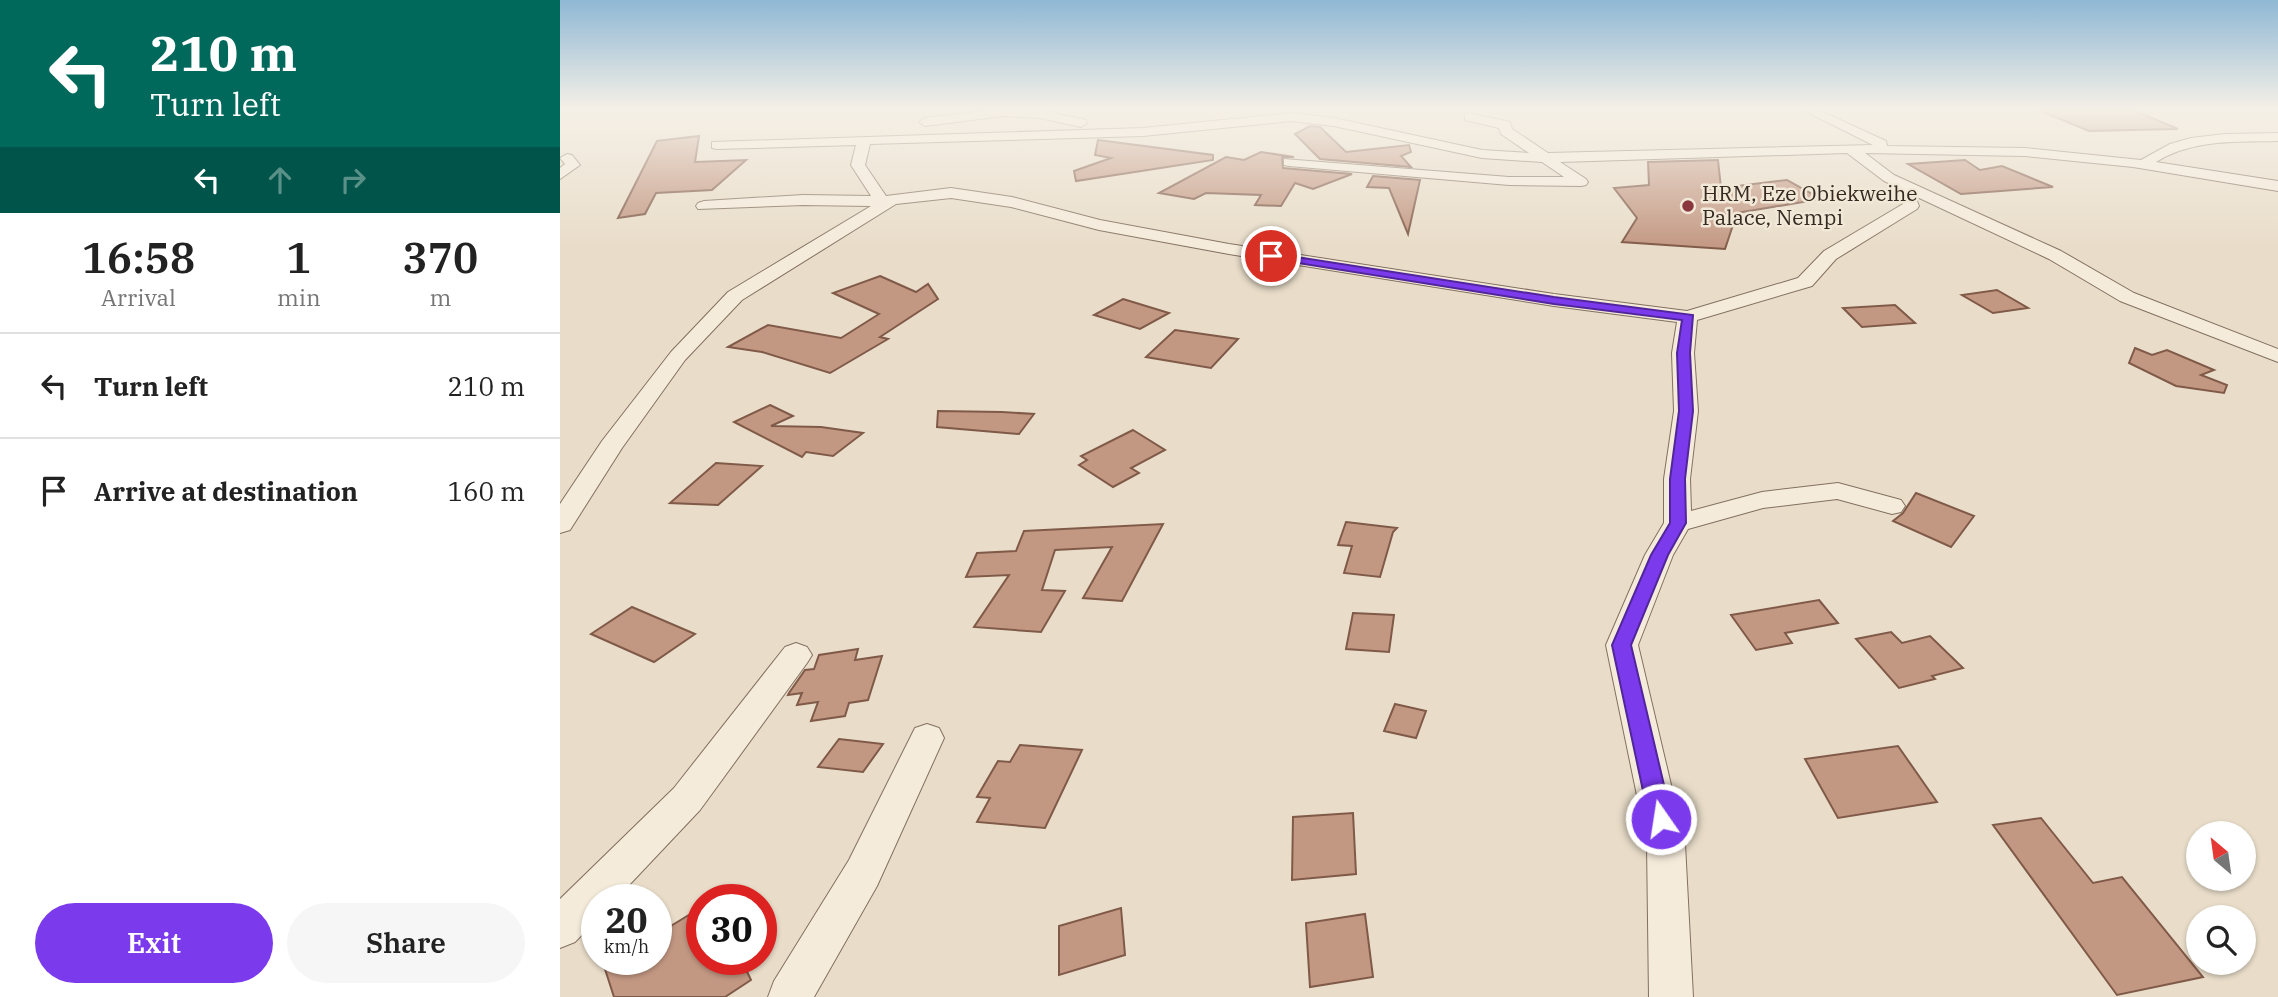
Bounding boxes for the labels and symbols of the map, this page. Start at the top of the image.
place label: HRM, Eze Obiekweihe Palace, Nempi [1702,179,1918,231]
marker: HRM, Eze Obiekweihe Palace, Nempi [1680,198,1696,214]
pin [1241,226,1301,286]
position arrow [1624,782,1698,856]
north arrow [2186,821,2256,891]
speed limit sign: 30 [686,884,777,975]

